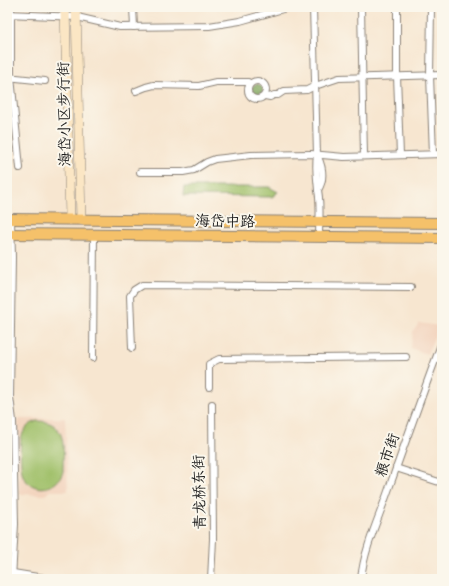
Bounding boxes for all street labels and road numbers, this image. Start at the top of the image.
street label: 海岱小区步行街 [55,61,76,167]
street label: 海岱中路 [195,212,255,233]
street label: 粮市街 [373,431,405,480]
street label: 青龙桥东街 [191,454,211,530]

